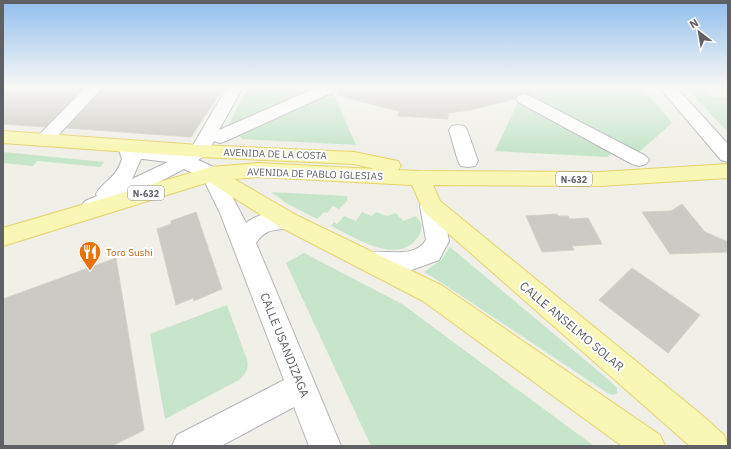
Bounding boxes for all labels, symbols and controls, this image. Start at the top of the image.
north arrow [679,12,719,52]
text: N [687,15,701,31]
street label: AVENIDA DE LA COSTA [223,146,328,162]
street label: AVENIDA DE PABLO IGLESIAS [247,165,383,183]
road number: N-632 [556,172,592,186]
road number: N-632 [128,186,164,200]
restaurant icon: Toro Sushi [77,239,103,272]
place label: Toro Sushi [106,246,153,259]
street label: CALLE ANSELMO SOLAR [517,278,627,374]
street label: CALLE USANDIZAGA [257,290,313,400]

